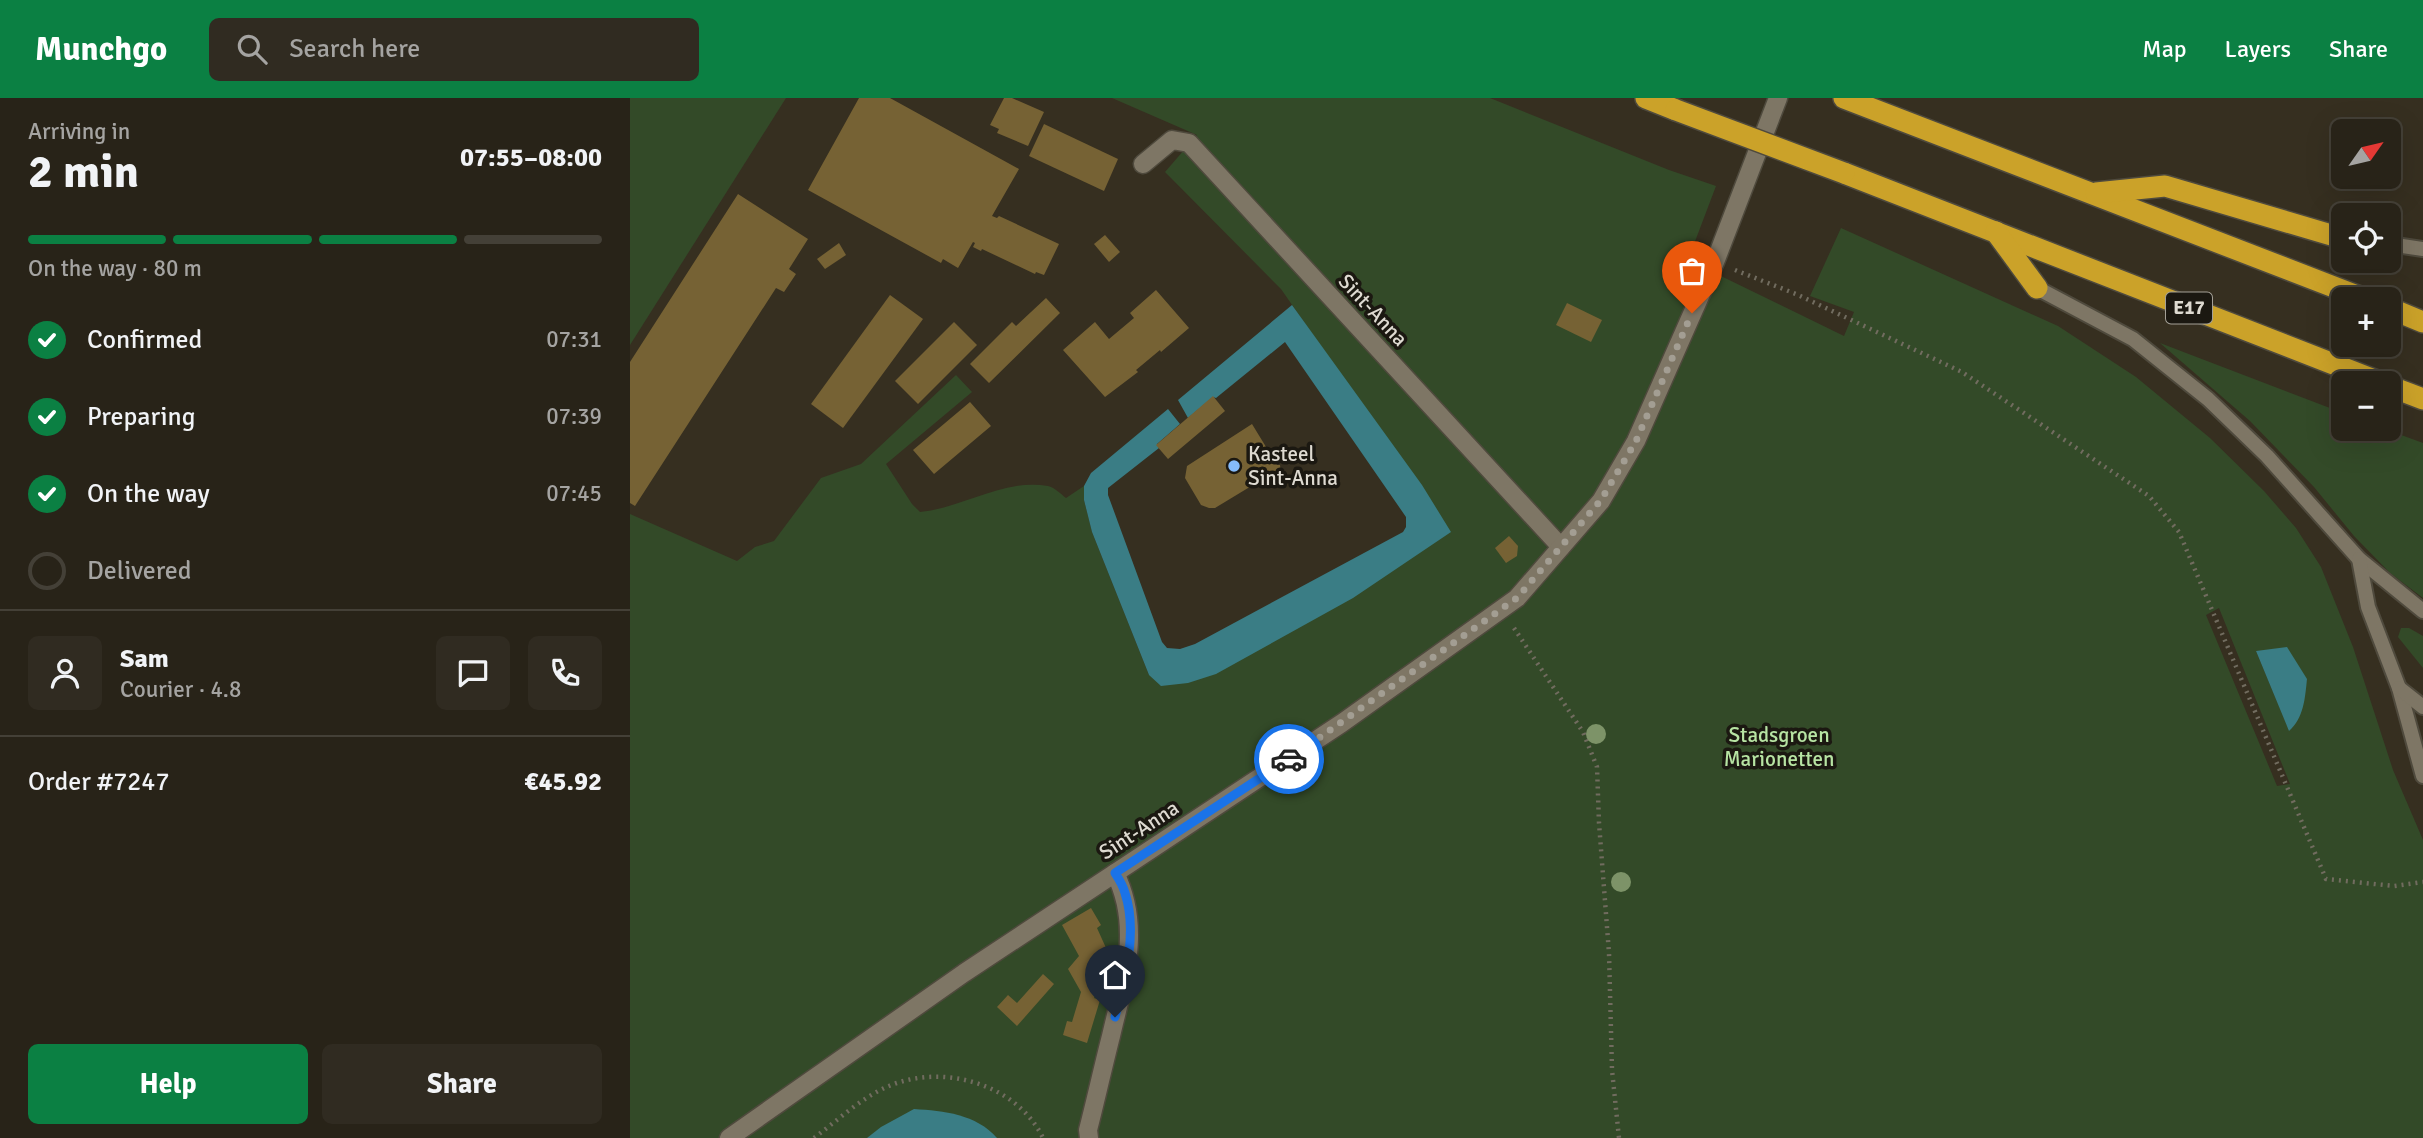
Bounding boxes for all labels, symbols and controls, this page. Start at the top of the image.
search box [209,18,699,81]
text: Munchgo [35,29,167,70]
icon: search [233,30,271,68]
text: Search here [289,33,420,65]
text: Map [2142,34,2187,64]
text: Layers [2225,34,2291,64]
text: Share [2329,34,2388,64]
text: Arriving in [28,117,130,146]
north arrow [2331,119,2401,189]
map controls [2331,119,2401,441]
text: 07:55–08:00 [460,142,602,174]
text: 2 min [28,144,139,200]
button: locate [2331,203,2401,273]
pin [1662,241,1722,313]
icon: bag [1673,252,1711,290]
text: On the way · 80 m [28,254,202,283]
street label: Sint-Anna [1333,268,1413,352]
button: + [2331,287,2401,357]
road number: E17 [2166,292,2212,324]
icon: check [28,321,66,359]
text: Confirmed [87,324,202,356]
text: 07:31 [546,325,602,354]
button: − [2331,371,2401,441]
icon: check [28,398,66,436]
text: Preparing [87,401,195,433]
text: 07:39 [546,402,602,431]
place label: Kasteel Sint-Anna [1248,441,1338,491]
marker: Kasteel Sint-Anna [1226,458,1242,474]
icon: check [28,475,66,513]
text: On the way [87,478,210,510]
text: 07:45 [546,479,602,508]
text: Delivered [87,555,192,587]
button: person [28,636,102,710]
button: chat [436,636,510,710]
button: phone [528,636,602,710]
text: Sam [120,643,169,675]
text: Courier · 4.8 [120,675,241,704]
park label: Stadsgroen Marionetten [1724,722,1834,772]
courier [1254,724,1324,794]
icon: car [1270,740,1308,778]
text: Order #7247 [28,766,169,798]
text: €45.92 [524,766,602,798]
street label: Sint-Anna [1094,795,1184,865]
pin [1085,945,1145,1017]
icon: home [1096,956,1134,994]
button: Help [28,1044,308,1124]
button: Share [322,1044,602,1124]

